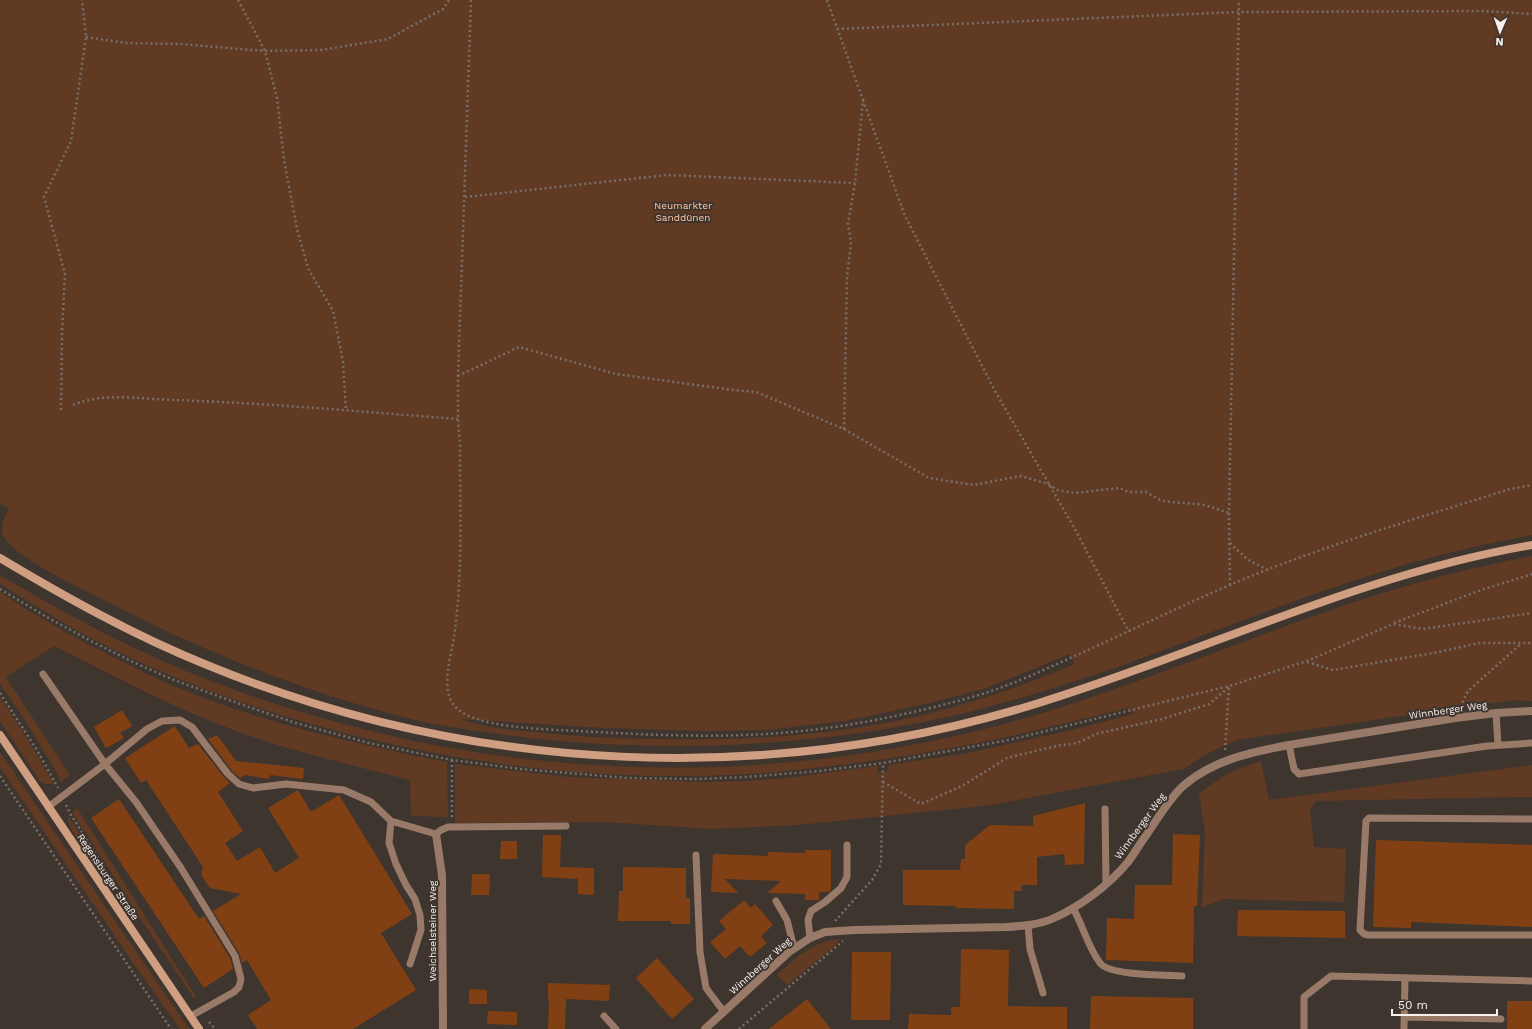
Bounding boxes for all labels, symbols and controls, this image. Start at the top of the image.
north arrow [1480,12,1520,52]
text: N [1495,35,1504,48]
park label: Neumarkter Sanddünen [654,200,712,223]
street label: Winnberger Weg [1408,699,1489,721]
street label: Winnberger Weg [1112,790,1168,861]
street label: Regensburger Straße [75,832,141,922]
street label: Weichselsteiner Weg [427,880,438,981]
street label: Winnberger Weg [727,935,794,997]
scale bar [1392,991,1497,1017]
text: 50 m [1398,998,1428,1012]

